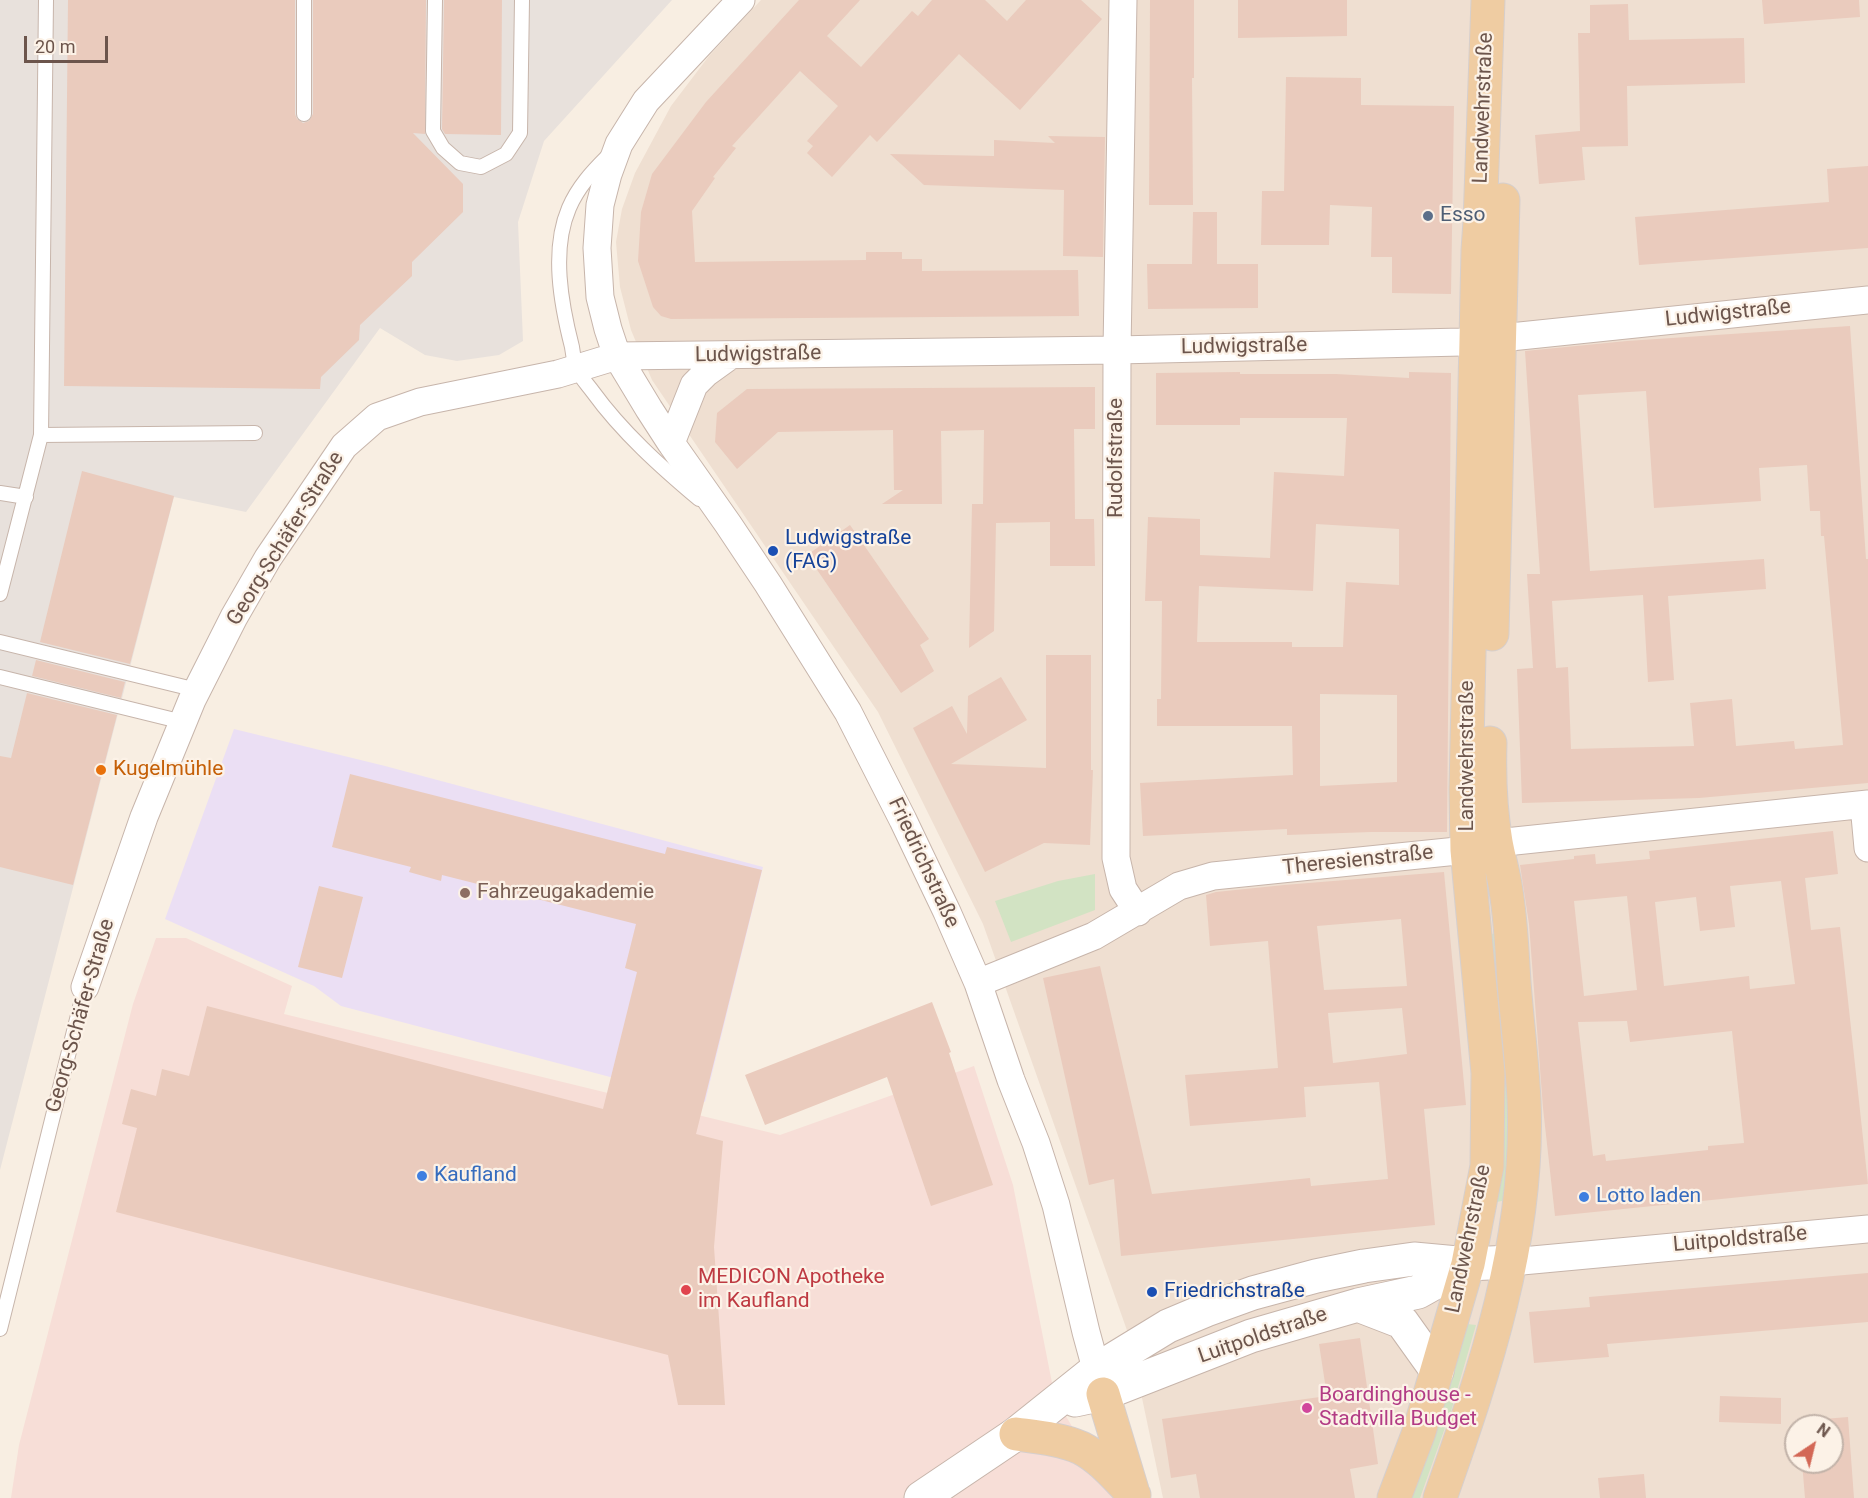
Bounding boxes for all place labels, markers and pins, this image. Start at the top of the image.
place label: Esso [1440,203,1486,229]
marker: Esso [1421,209,1435,223]
place label: Ludwigstraße (FAG) [785,526,911,576]
marker: Ludwigstraße (FAG) [766,544,780,558]
place label: Kugelmühle [113,757,223,783]
marker: Kugelmühle [94,763,108,777]
place label: Fahrzeugakademie [477,880,654,906]
marker: Fahrzeugakademie [458,886,472,900]
place label: Kaufland [434,1163,517,1189]
marker: Kaufland [415,1169,429,1183]
place label: Lotto laden [1596,1184,1701,1210]
marker: Lotto laden [1577,1190,1591,1204]
place label: MEDICON Apotheke im Kaufland [698,1265,885,1315]
place label: Friedrichstraße [1164,1279,1305,1305]
marker: MEDICON Apotheke im Kaufland [679,1283,693,1297]
marker: Friedrichstraße [1145,1285,1159,1299]
place label: Boardinghouse - Stadtvilla Budget [1319,1383,1477,1433]
marker: Boardinghouse - Stadtvilla Budget [1300,1401,1314,1415]

